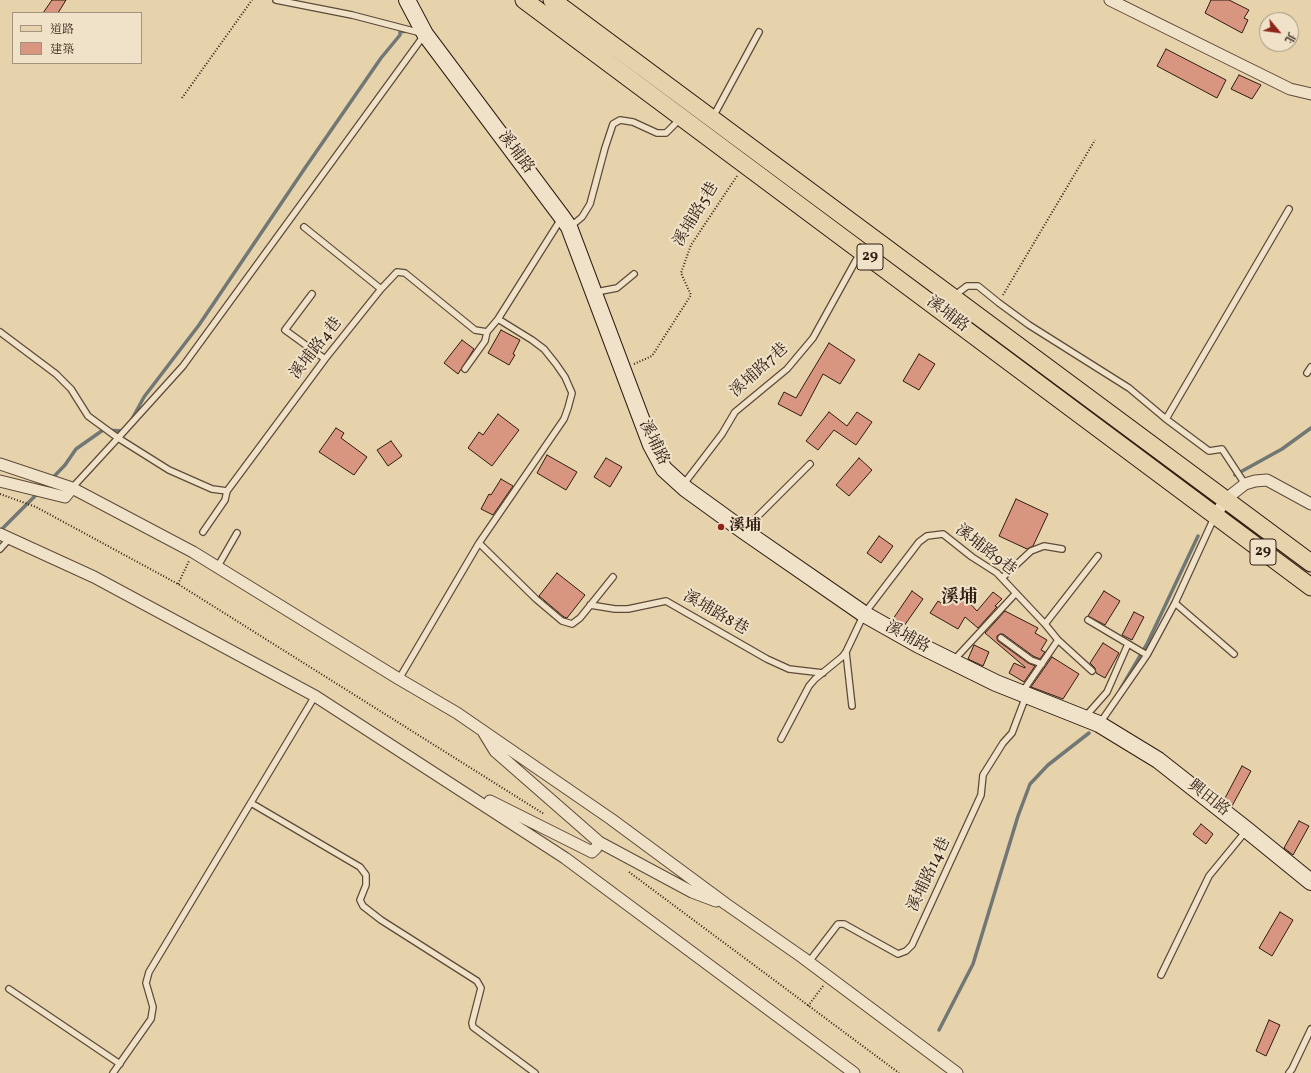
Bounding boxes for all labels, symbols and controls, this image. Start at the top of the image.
legend [12,12,142,64]
north arrow [1259,12,1299,52]
text: 道路 [50,22,74,38]
text: 北 [1280,29,1298,46]
text: 建築 [50,42,74,58]
street label: 溪埔路 [493,128,537,178]
street label: 溪埔路5巷 [670,179,724,251]
road number: 29 [857,244,883,270]
street label: 溪埔路 [922,293,972,337]
street label: 溪埔路4巷 [287,314,347,384]
street label: 溪埔路7巷 [727,340,793,402]
street label: 溪埔路 [634,417,672,469]
place label: 溪埔 [729,517,761,537]
street label: 溪埔路9巷 [951,521,1019,581]
marker: 溪埔 [716,522,726,532]
road number: 29 [1250,539,1276,565]
street label: 溪埔路8巷 [679,588,751,640]
district label: 溪埔 [941,588,977,610]
street label: 溪埔路 [881,618,933,658]
street label: 興田路 [1183,777,1233,821]
street label: 溪埔路14巷 [904,835,956,915]

